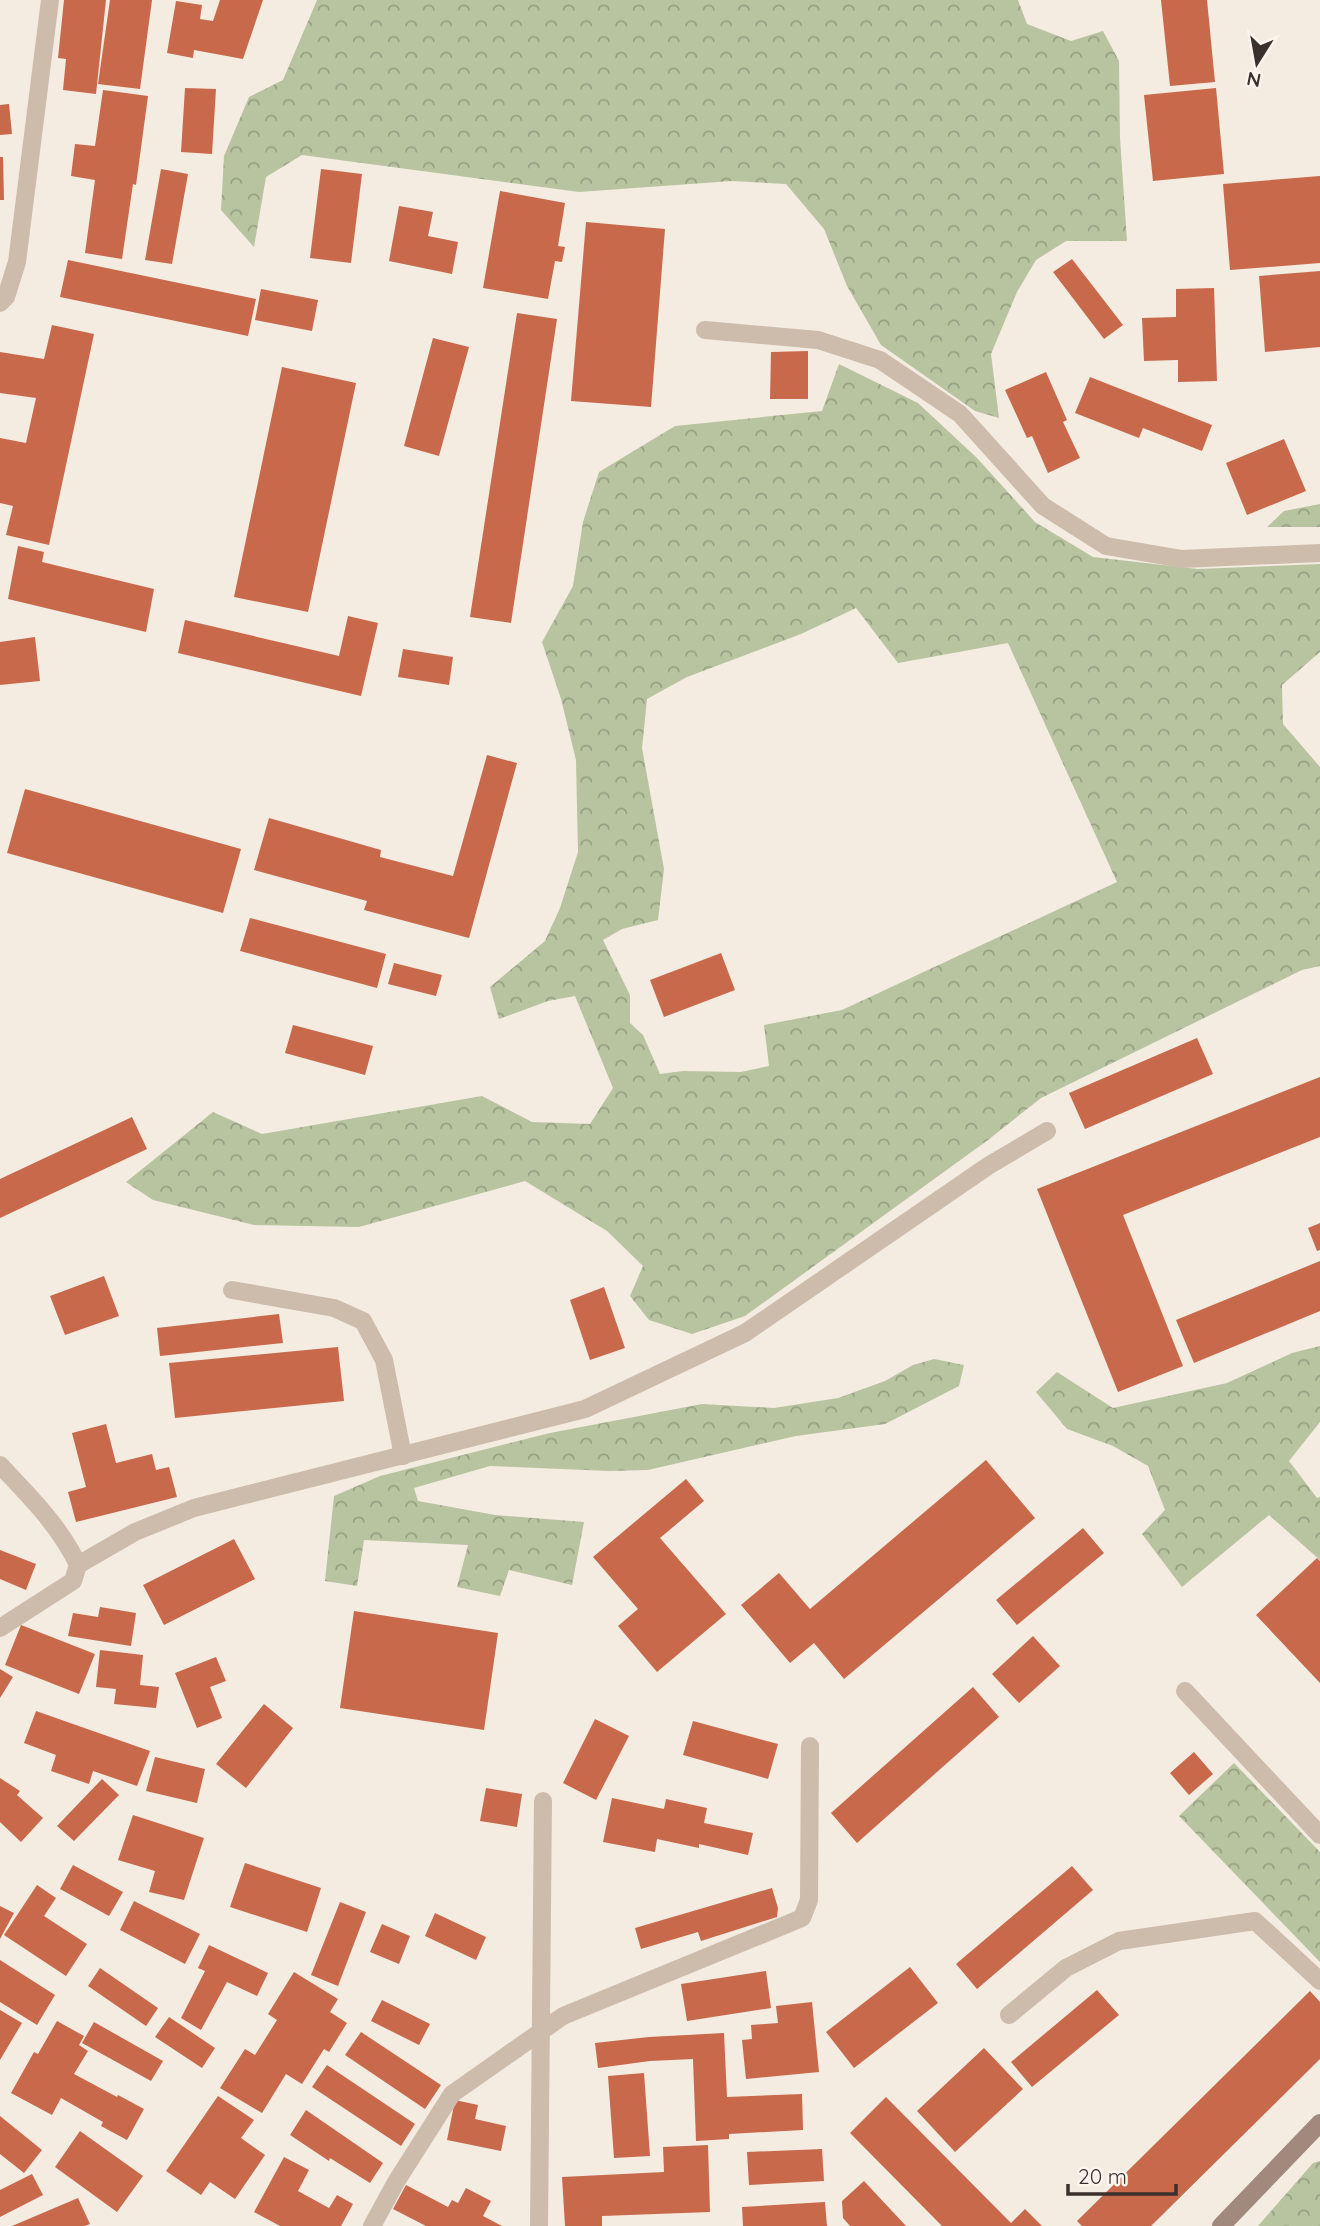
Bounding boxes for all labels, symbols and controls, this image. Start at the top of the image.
north arrow [1222,28,1292,98]
text: N [1245,67,1263,93]
scale bar [1068,2152,1176,2196]
text: 20 m [1078,2163,1127,2189]

